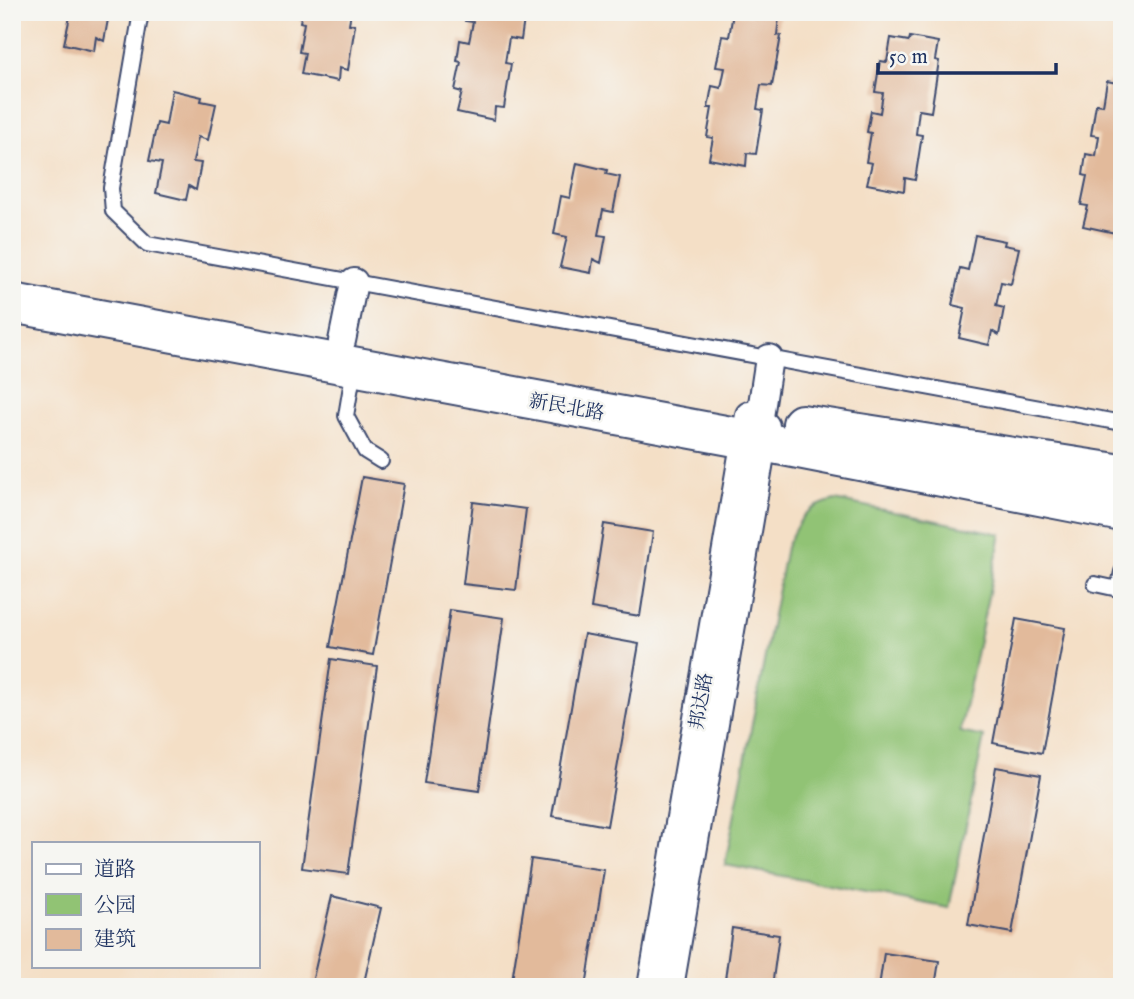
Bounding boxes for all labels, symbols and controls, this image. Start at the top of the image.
scale bar [878,32,1057,76]
text: 50 m [889,44,928,71]
street label: 新民北路 [527,390,606,426]
street label: 邦达路 [685,671,719,732]
legend [32,842,259,968]
text: 道路 [94,857,136,884]
text: 公园 [94,893,136,920]
text: 建筑 [94,927,136,954]

